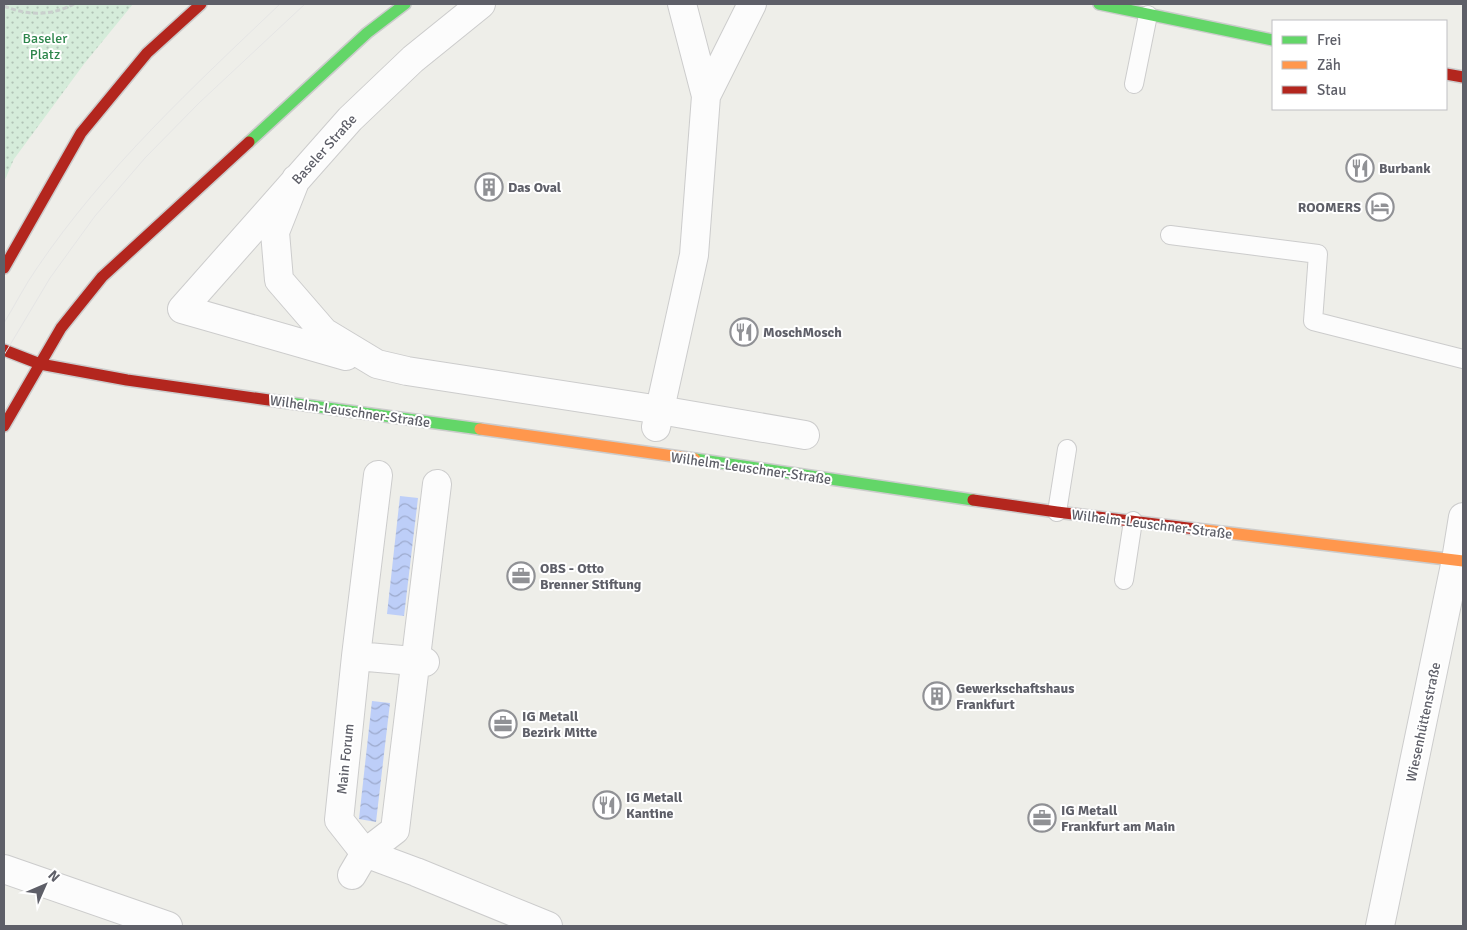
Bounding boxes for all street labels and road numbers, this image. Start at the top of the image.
street label: Baseler Straße [288,111,360,188]
street label: Wilhelm-Leuschner-Straße [269,392,431,431]
street label: Wilhelm-Leuschner-Straße [670,449,832,488]
street label: Wilhelm-Leuschner-Straße [1071,506,1233,543]
street label: Wiesenhüttenstraße [1402,661,1444,784]
street label: Main Forum [333,723,358,795]

